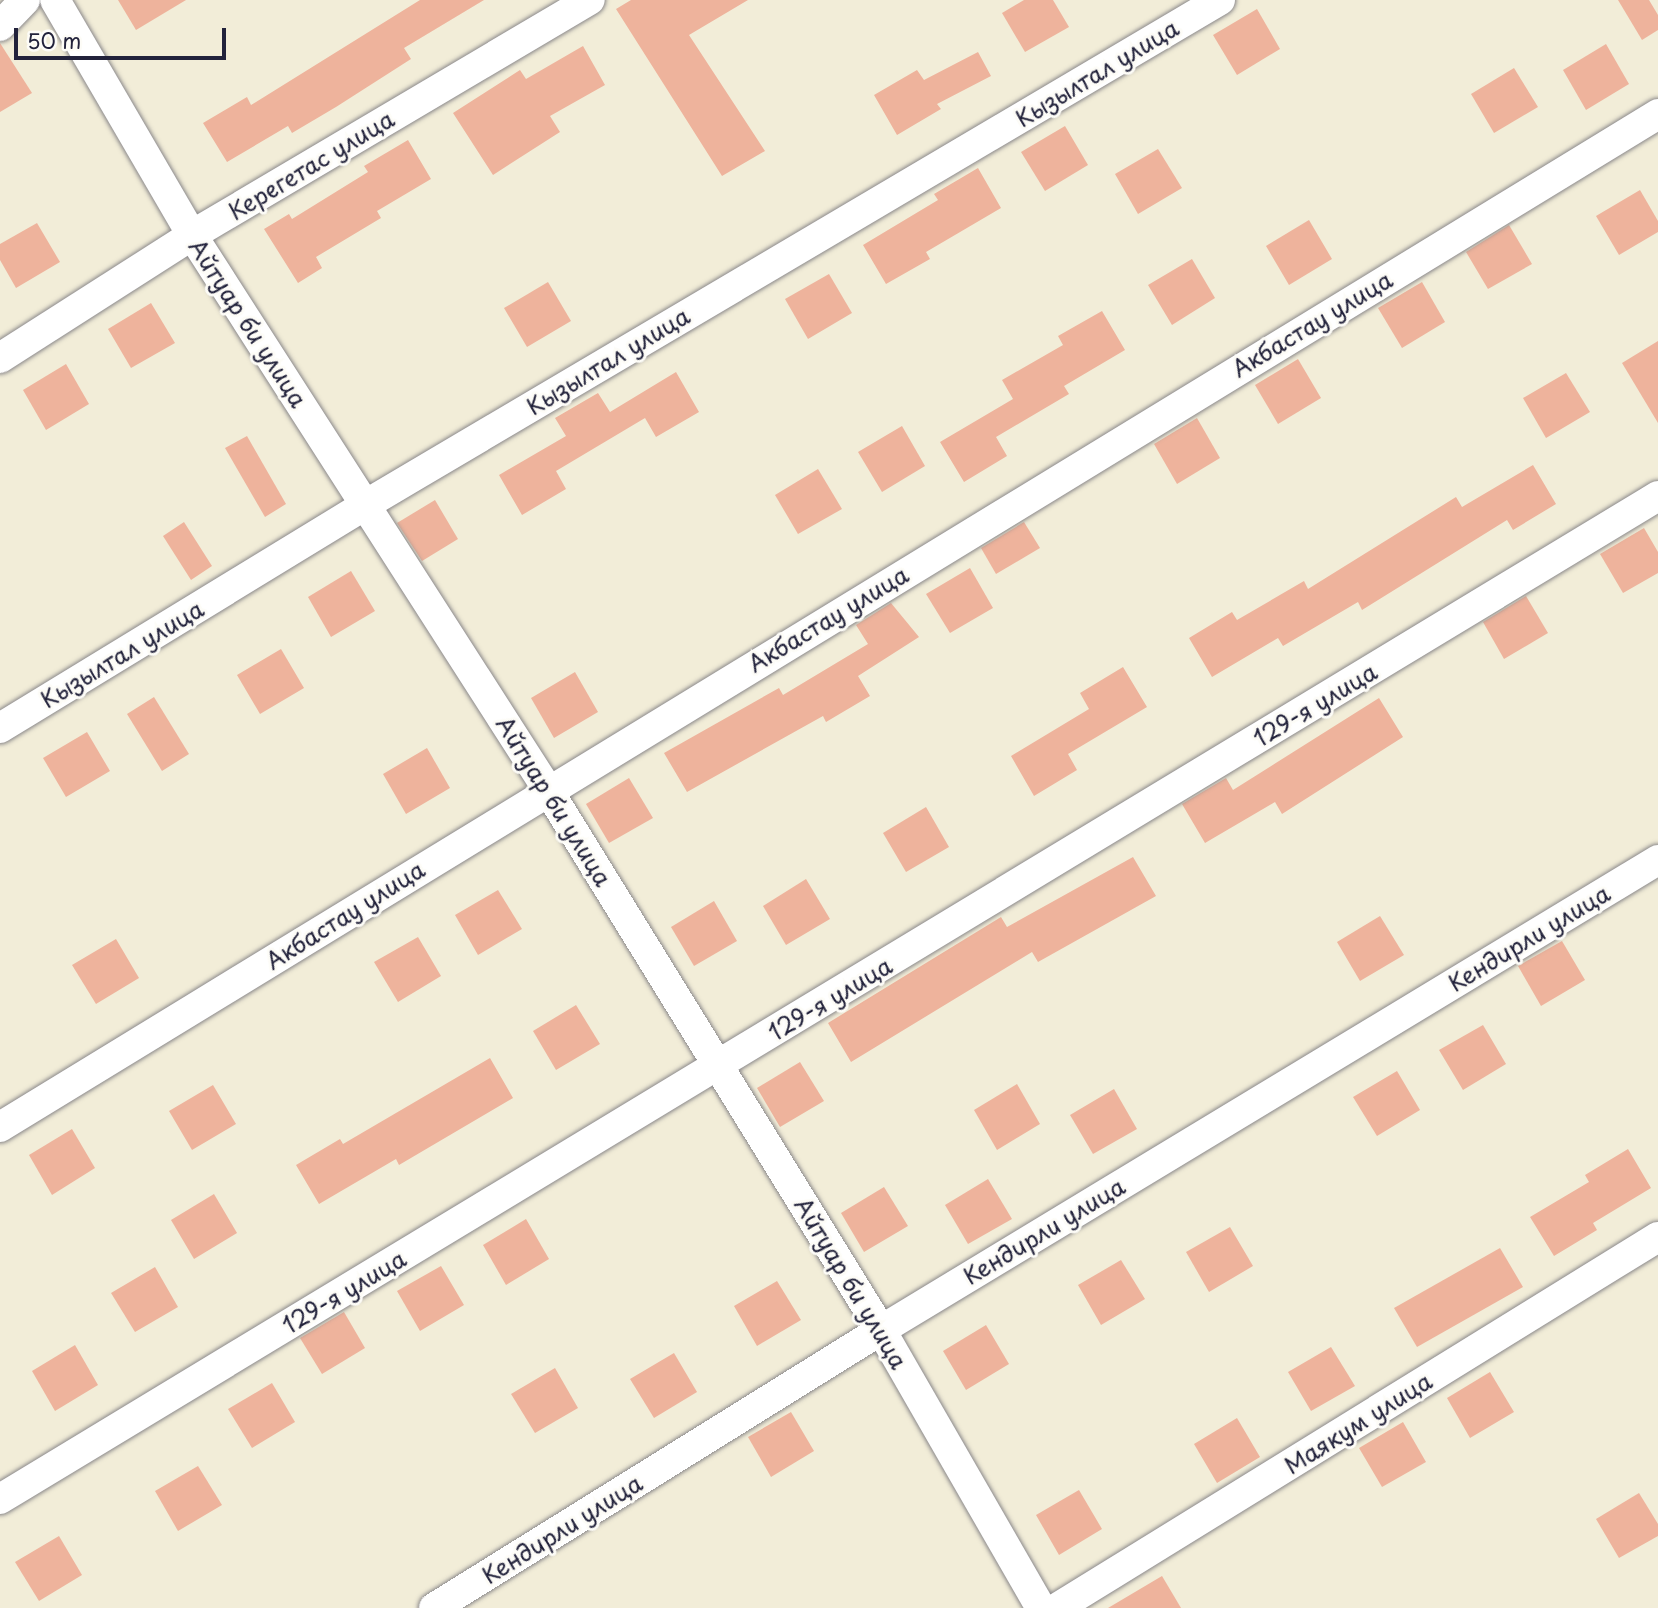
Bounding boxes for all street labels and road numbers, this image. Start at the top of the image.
street label: Кызылтал улица [1010,13,1184,133]
street label: Керегетас улица [223,105,399,225]
street label: Айтуар би улица [183,233,313,413]
street label: Акбастау улица [1226,265,1398,383]
street label: Кызылтал улица [521,301,695,421]
street label: Акбастау улица [742,560,914,678]
street label: Кызылтал улица [35,594,209,714]
street label: 129-я улица [1248,657,1382,753]
street label: Айтуар би улица [490,711,618,891]
street label: Акбастау улица [260,855,430,975]
street label: Кендирли улица [1443,879,1615,997]
street label: 129-я улица [763,951,897,1047]
street label: Кендирли улица [958,1172,1130,1290]
street label: Айтуар би улица [789,1192,913,1374]
street label: 129-я улица [277,1244,411,1340]
street label: Маякум улица [1278,1366,1438,1480]
street label: Кендирли улица [477,1468,647,1590]

